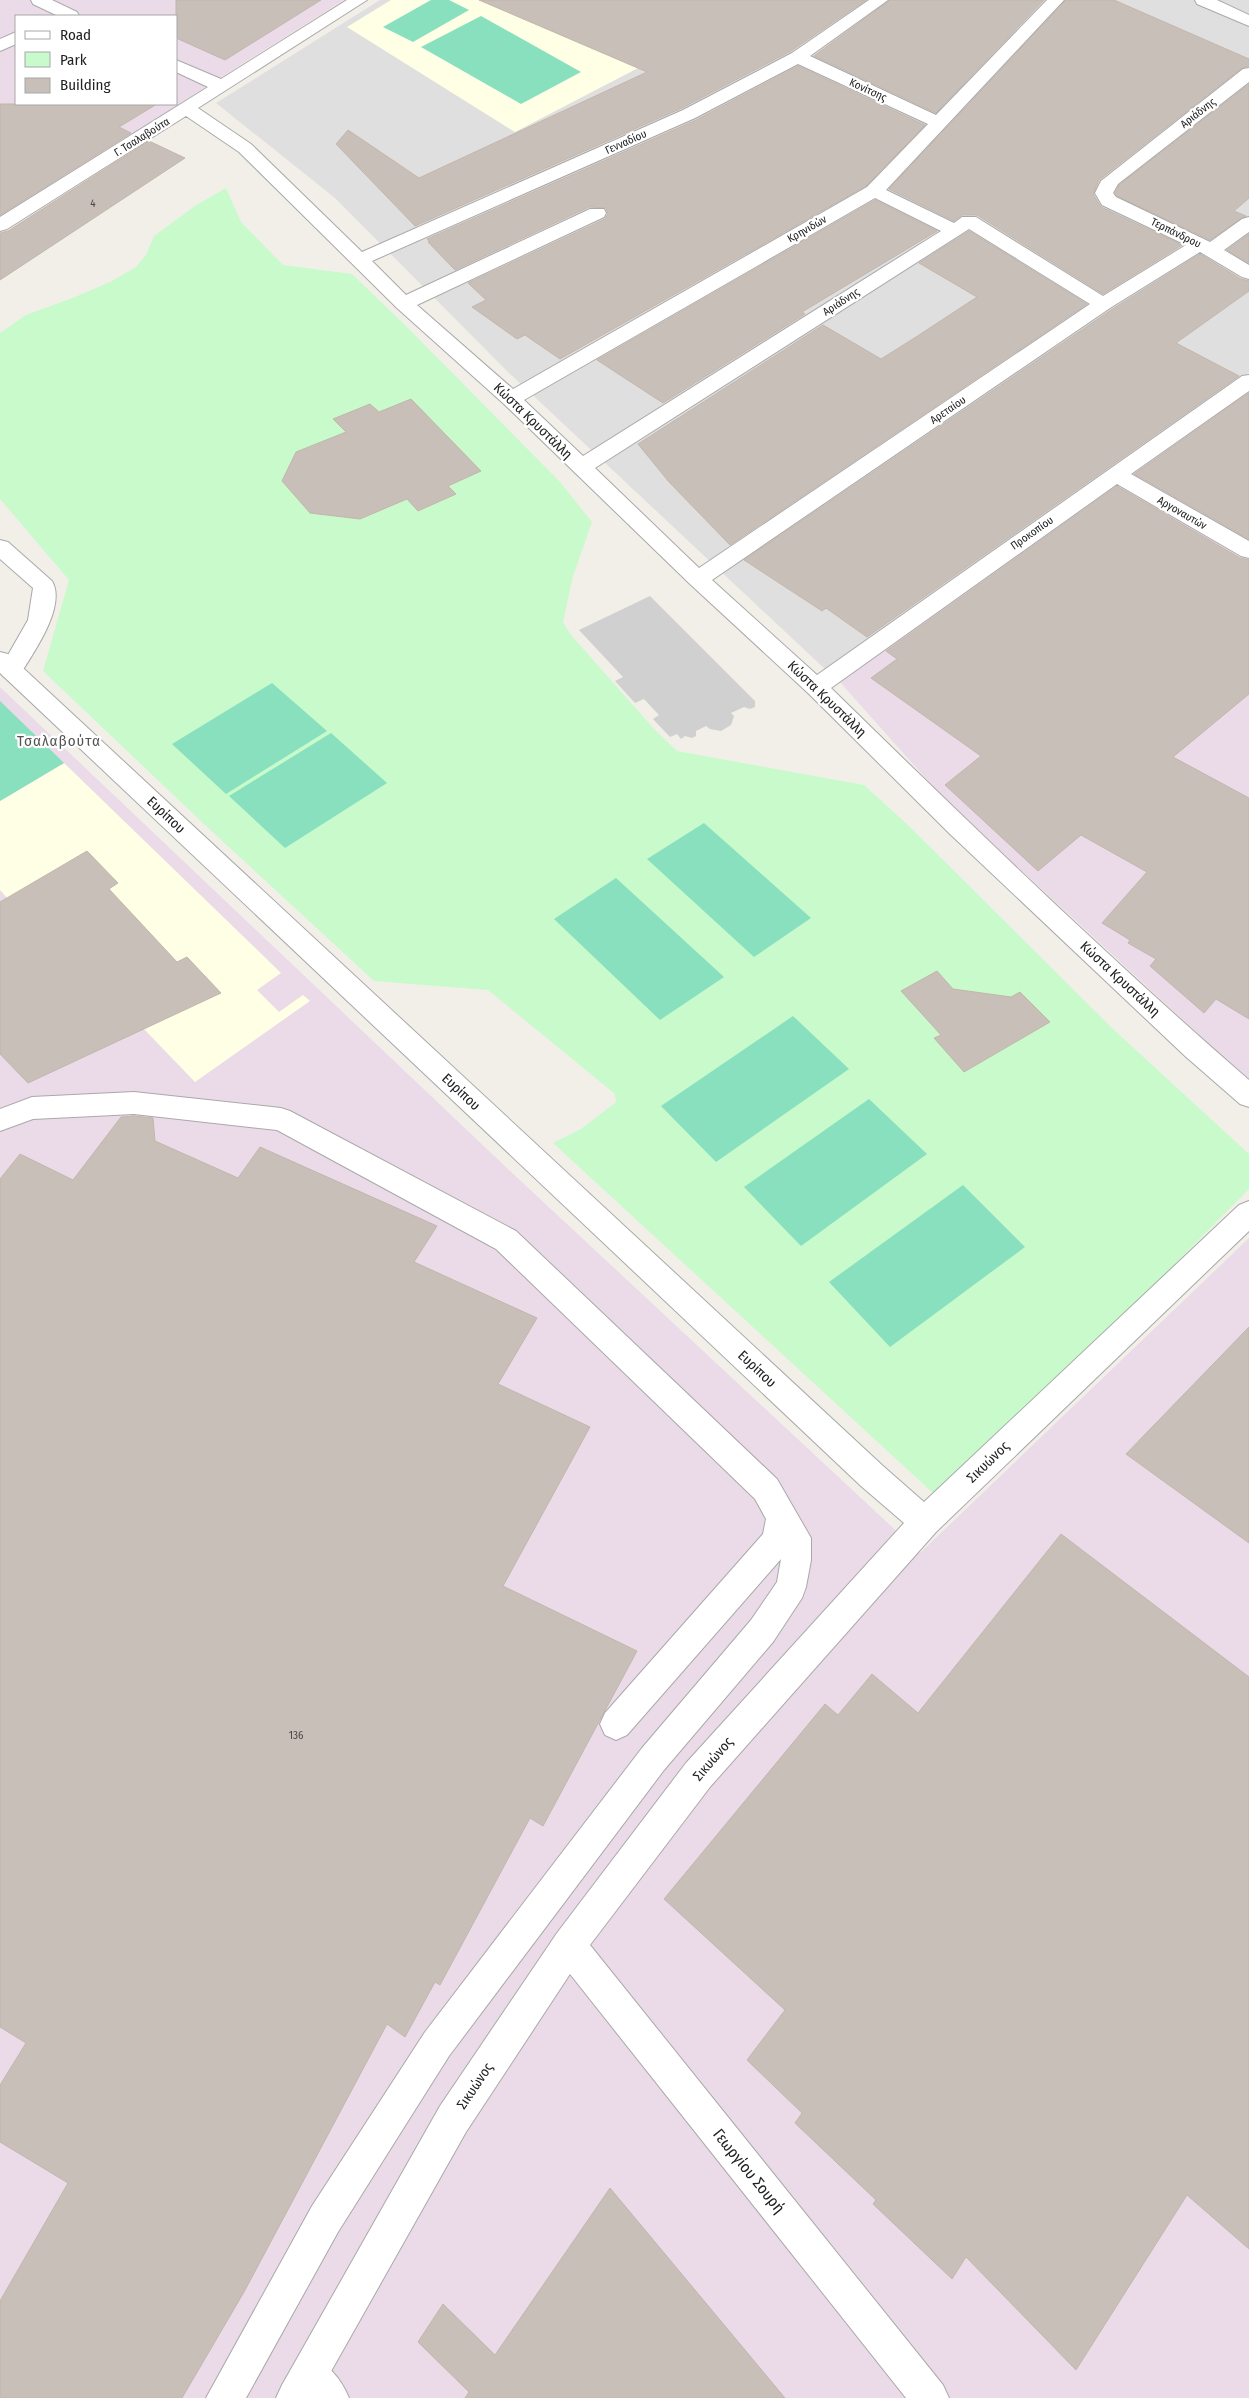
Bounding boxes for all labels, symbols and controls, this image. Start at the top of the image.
legend [15,15,178,105]
text: Road [60,26,91,44]
text: Park [60,51,87,69]
text: Building [60,76,111,94]
street label: Κονίτσης [847,76,889,104]
street label: Αριάδνης [1178,95,1218,131]
street label: Γ. Τσαλαβούτα [112,115,172,159]
street label: Γενναδίου [603,127,649,157]
house number: 4 [90,197,96,210]
street label: Κρηνιδών [785,212,829,245]
street label: Τερπάνδρου [1149,215,1203,251]
street label: Αριάδνης [820,285,862,319]
street label: Κώστα Κρυστάλλη [490,379,576,463]
street label: Αρεταίου [928,393,968,427]
street label: Αργοναυτών [1155,494,1209,532]
street label: Προκοπίου [1008,514,1056,552]
street label: Κώστα Κρυστάλλη [784,657,870,741]
district label: Τσαλαβούτα [17,732,101,750]
street label: Ευρίπου [143,793,189,837]
street label: Κώστα Κρυστάλλη [1077,938,1163,1020]
street label: Ευρίπου [438,1070,484,1114]
street label: Ευρίπου [734,1347,780,1391]
street label: Σικυώνος [963,1438,1013,1486]
house number: 136 [289,1729,304,1742]
street label: Σικυώνος [689,1734,737,1784]
street label: Σικυώνος [453,2059,497,2113]
street label: Γεωργίου Σουρή [709,2125,789,2217]

